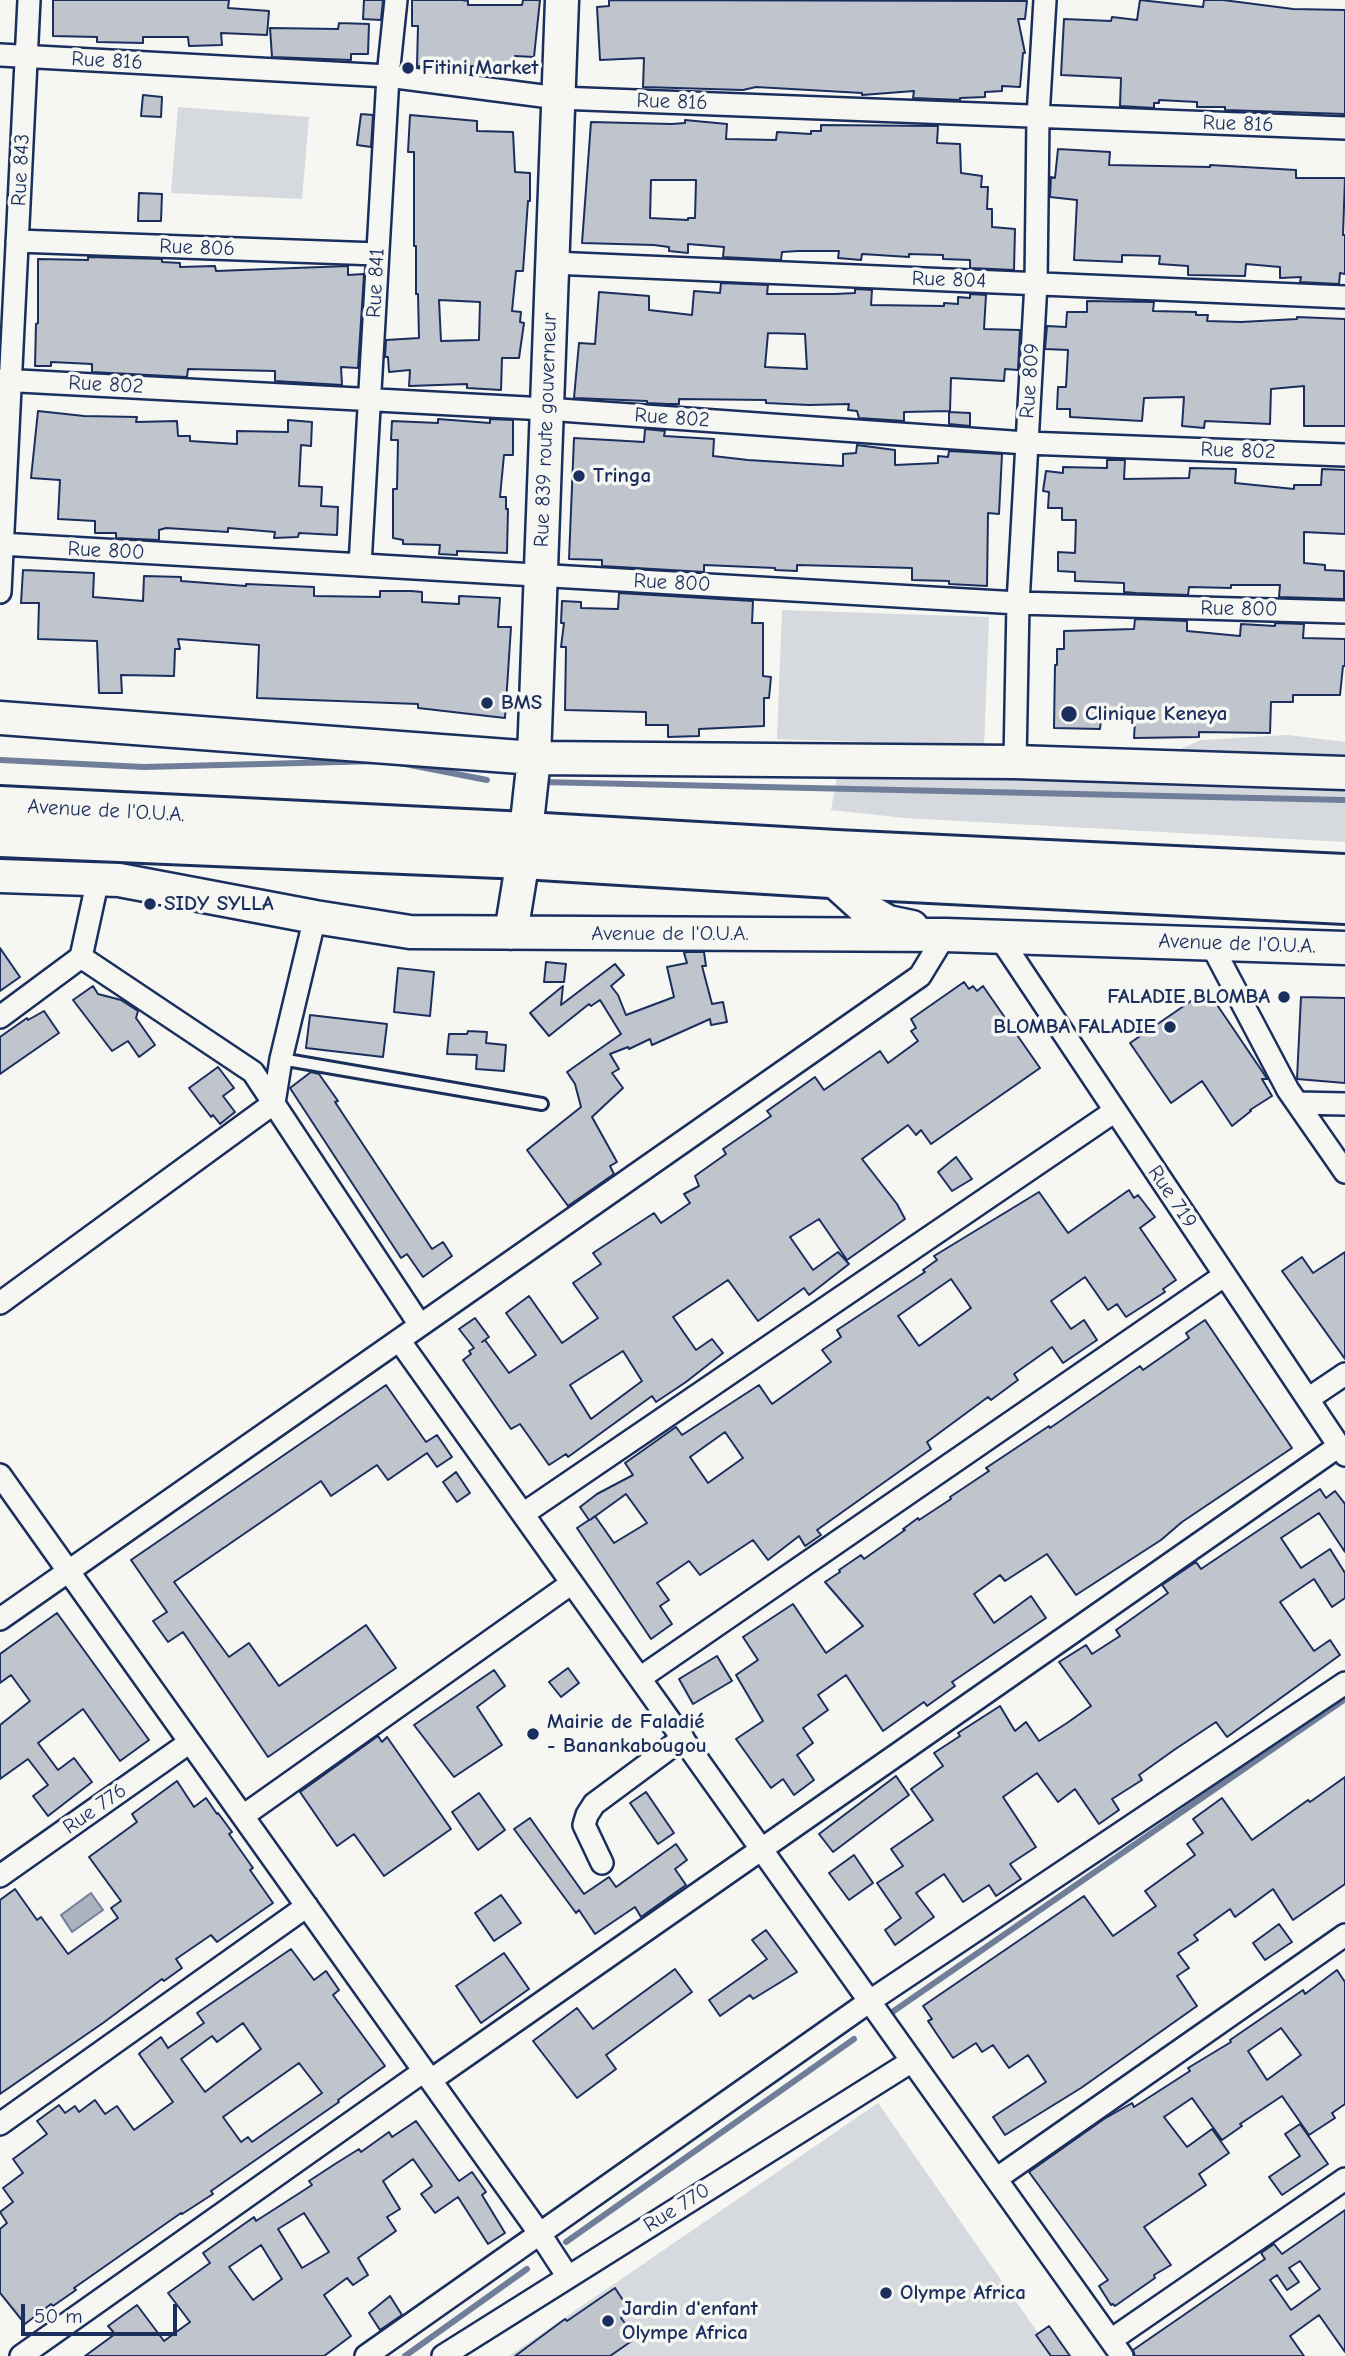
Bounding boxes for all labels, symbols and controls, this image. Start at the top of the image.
street label: Rue 816 [71,47,143,75]
place label: Fitini Market [422,55,538,81]
marker: Fitini Market [400,60,416,76]
street label: Rue 816 [636,88,708,116]
street label: Rue 816 [1202,110,1274,138]
street label: Rue 843 [7,133,35,207]
street label: Rue 806 [159,234,235,262]
street label: Rue 841 [362,247,390,319]
street label: Rue 804 [911,266,987,294]
street label: Rue 839 route gouverneur [529,312,563,548]
street label: Rue 809 [1015,342,1045,420]
street label: Rue 802 [68,370,144,400]
street label: Rue 802 [634,403,710,433]
street label: Rue 802 [1200,437,1276,465]
place label: Tringa [593,463,651,489]
marker: Tringa [571,468,587,484]
street label: Rue 800 [67,536,145,566]
street label: Rue 800 [633,568,711,598]
street label: Rue 800 [1200,596,1278,622]
place label: BMS [501,690,542,716]
marker: BMS [479,695,495,711]
place label: Clinique Keneya [1085,701,1227,727]
marker: Clinique Keneya [1059,704,1079,724]
street label: Avenue de l'O.U.A. [27,794,185,828]
place label: SIDY SYLLA [164,891,274,917]
marker: SIDY SYLLA [142,896,158,912]
street label: Avenue de l'O.U.A. [591,921,749,947]
street label: Avenue de l'O.U.A. [1158,929,1316,959]
place label: FALADIE BLOMBA [1107,984,1270,1010]
marker: FALADIE BLOMBA [1276,989,1292,1005]
place label: BLOMBA FALADIE [993,1014,1156,1040]
marker: BLOMBA FALADIE [1162,1019,1178,1035]
street label: Rue 719 [1142,1161,1202,1233]
place label: Mairie de Faladié - Banankabougou [547,1709,707,1759]
marker: Mairie de Faladié - Banankabougou [525,1726,541,1742]
street label: Rue 776 [58,1778,132,1840]
street label: Rue 770 [639,2178,715,2238]
place label: Olympe Africa [900,2280,1026,2306]
marker: Olympe Africa [878,2285,894,2301]
scale bar [24,2290,180,2334]
place label: Jardin d'enfant Olympe Africa [622,2296,758,2346]
text: 50 m [34,2304,83,2328]
marker: Jardin d'enfant Olympe Africa [600,2313,616,2329]

